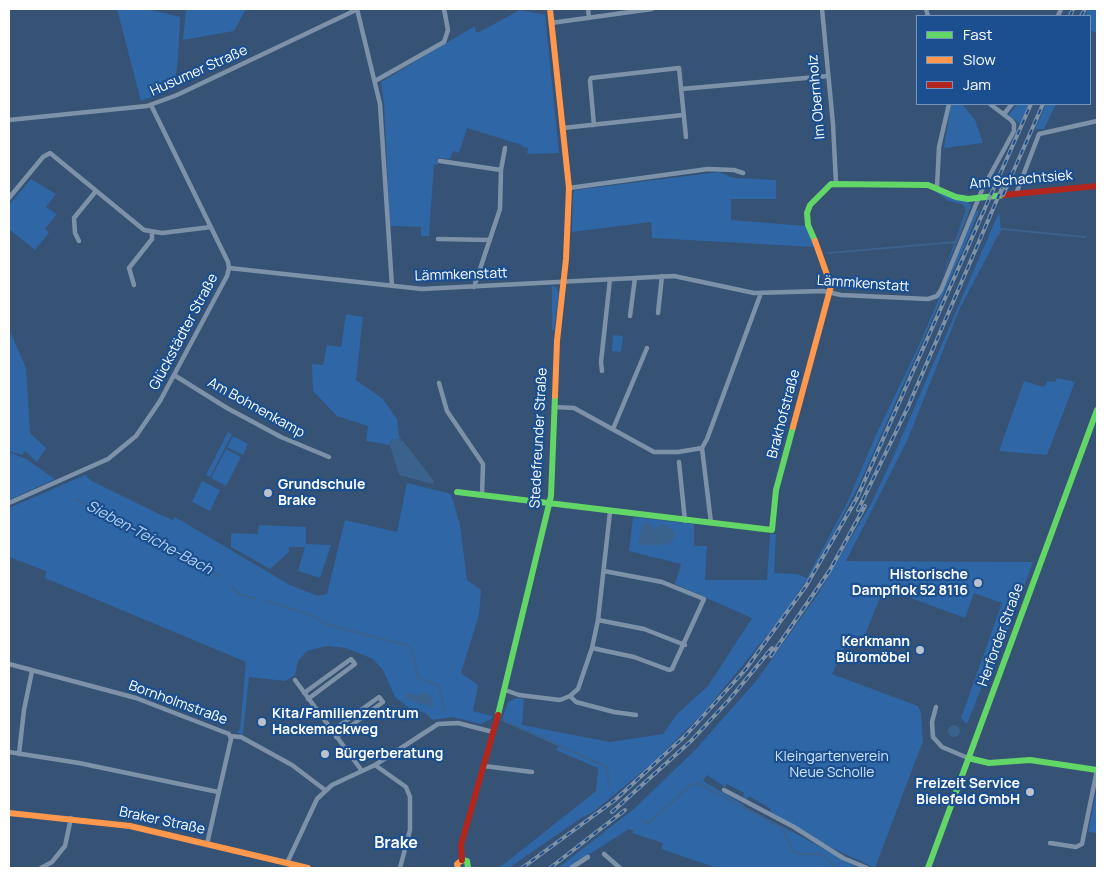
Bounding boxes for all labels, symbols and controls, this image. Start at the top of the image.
legend [916,15,1091,105]
text: Fast [963,24,992,45]
street label: Husumer Straße [148,42,250,100]
text: Slow [963,49,996,70]
street label: Im Obernholz [805,54,829,140]
text: Jam [963,74,991,95]
street label: Am Schachtsiek [969,167,1073,193]
street label: Lämmkenstatt [414,265,508,285]
street label: Glückstädter Straße [146,271,222,393]
street label: Lämmkenstatt [816,272,910,296]
street label: Stedefreunder Straße [527,367,551,509]
street label: Brakhofstraße [764,368,804,460]
street label: Am Bohnenkamp [205,374,307,442]
place label: Grundschule Brake [278,477,365,510]
marker: Grundschule Brake [262,487,274,499]
water label: Sieben-Teiche-Bach [83,497,215,579]
place label: Historische Dampflok 52 8116 [852,567,968,600]
marker: Historische Dampflok 52 8116 [972,577,984,589]
street label: Herforder Straße [975,581,1027,689]
place label: Kerkmann Büromöbel [836,634,910,666]
marker: Kerkmann Büromöbel [914,644,926,656]
street label: Bornholmstraße [126,677,230,729]
place label: Kita/Familienzentrum Hackemackweg [272,706,419,739]
marker: Kita/Familienzentrum Hackemackweg [256,716,268,728]
place label: Bürgerberatung [335,746,443,762]
marker: Bürgerberatung [319,748,331,760]
park label: Kleingartenverein Neue Scholle [775,749,889,782]
place label: Freizeit Service Bielefeld GmbH [916,776,1020,809]
marker: Freizeit Service Bielefeld GmbH [1024,786,1036,798]
street label: Braker Straße [118,804,206,838]
district label: Brake [374,834,418,854]

